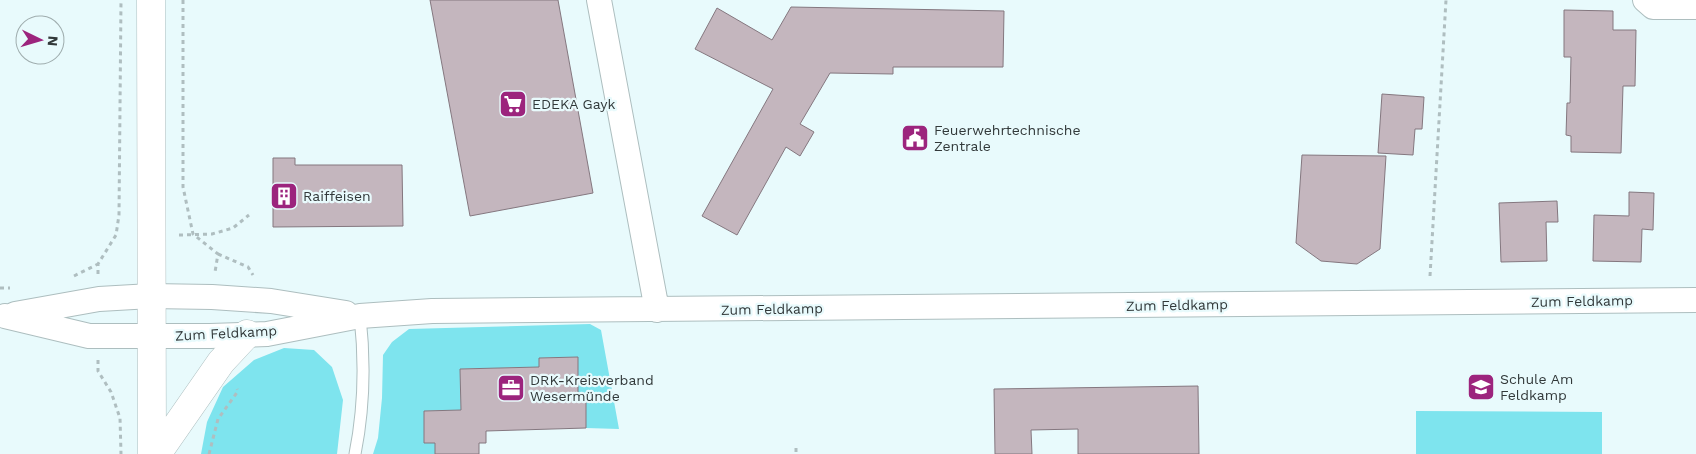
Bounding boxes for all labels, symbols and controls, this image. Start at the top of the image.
north arrow [15,15,65,65]
text: N [45,35,61,47]
supermarket icon: EDEKA Gayk [498,89,528,119]
place label: EDEKA Gayk [532,96,615,112]
place label: Feuerwehrtechnische Zentrale [934,122,1081,154]
public building icon: Feuerwehrtechnische Zentrale [900,123,930,153]
building icon: Raiffeisen [269,181,299,211]
place label: Raiffeisen [303,188,371,204]
street label: Zum Feldkamp [1531,292,1633,310]
street label: Zum Feldkamp [1126,296,1228,314]
street label: Zum Feldkamp [721,300,823,318]
street label: Zum Feldkamp [175,322,277,344]
place label: Schule Am Feldkamp [1500,371,1573,403]
place label: DRK-Kreisverband Wesermünde [530,372,654,404]
school or university icon: Schule Am Feldkamp [1466,372,1496,402]
office icon: DRK-Kreisverband Wesermünde [496,373,526,403]

